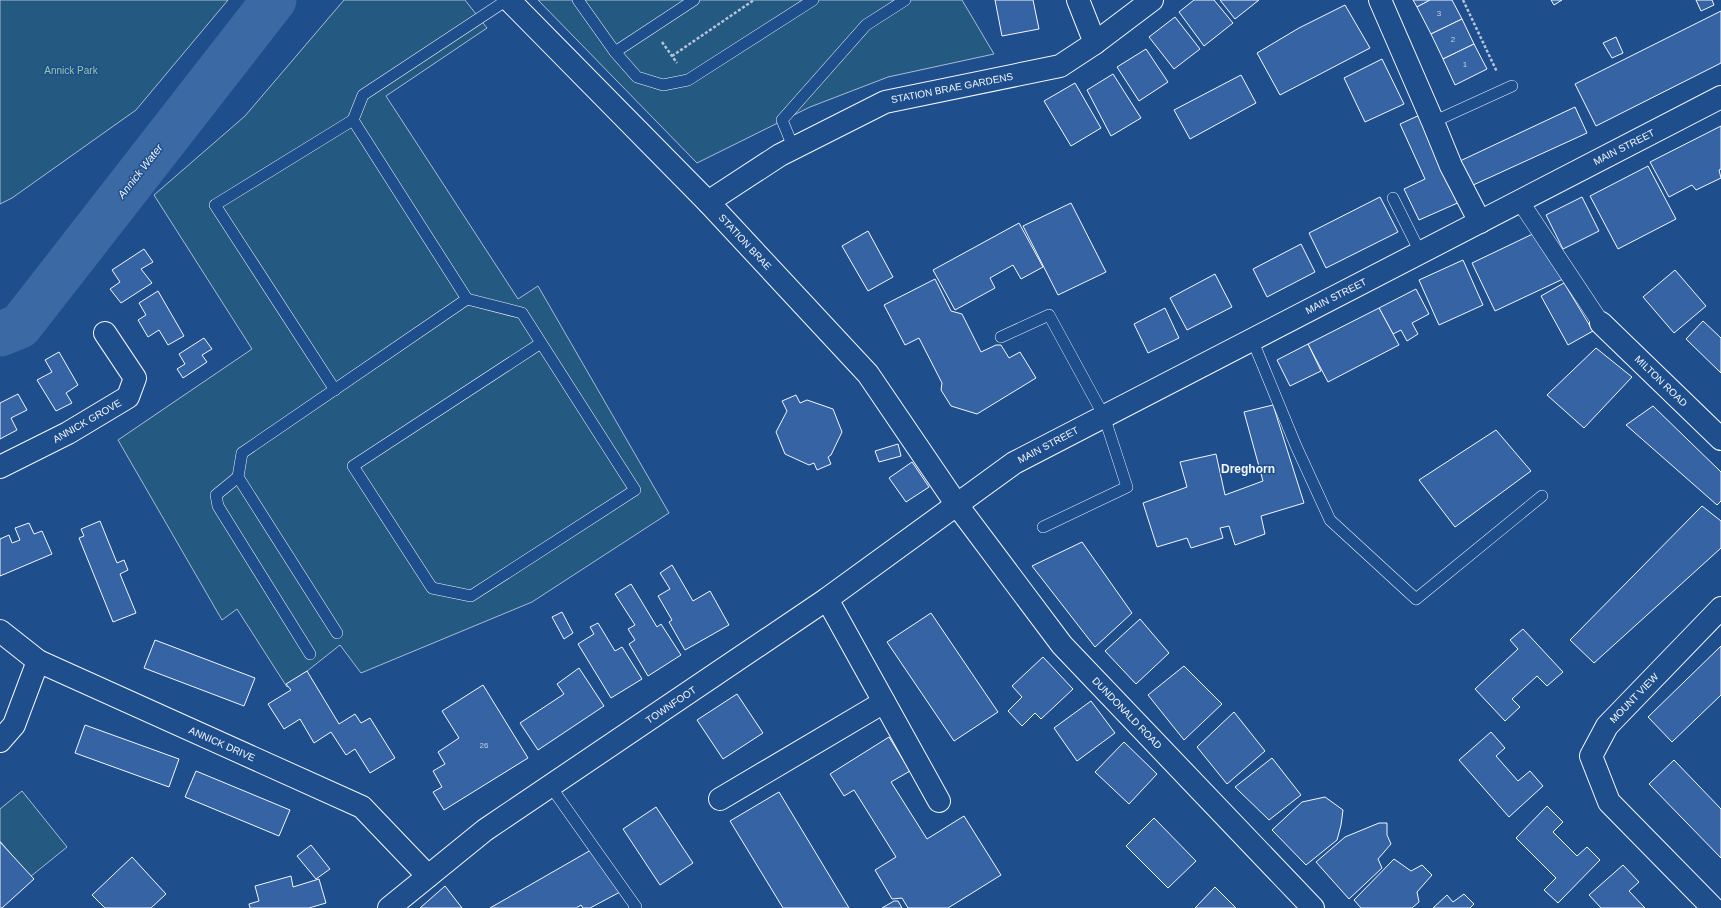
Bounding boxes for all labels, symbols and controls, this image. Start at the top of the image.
house number: 3 [1437,9,1442,18]
house number: 2 [1451,35,1456,44]
house number: 1 [1463,60,1468,69]
park label: Annick Park [44,65,99,76]
street label: STATION BRAE GARDENS [890,71,1014,105]
street label: MAIN STREET [1592,127,1656,167]
water label: Annick Water [115,141,166,201]
street label: STATION BRAE [716,212,774,272]
street label: MAIN STREET [1304,276,1368,316]
street label: MILTON ROAD [1633,353,1689,409]
street label: ANNICK GROVE [51,397,123,445]
street label: MAIN STREET [1016,424,1080,466]
district label: Dreghorn [1221,462,1275,476]
street label: MOUNT VIEW [1608,670,1661,725]
street label: DUNDONALD ROAD [1090,675,1164,751]
street label: TOWNFOOT [644,684,698,726]
street label: ANNICK DRIVE [187,725,257,764]
house number: 26 [480,741,489,750]

